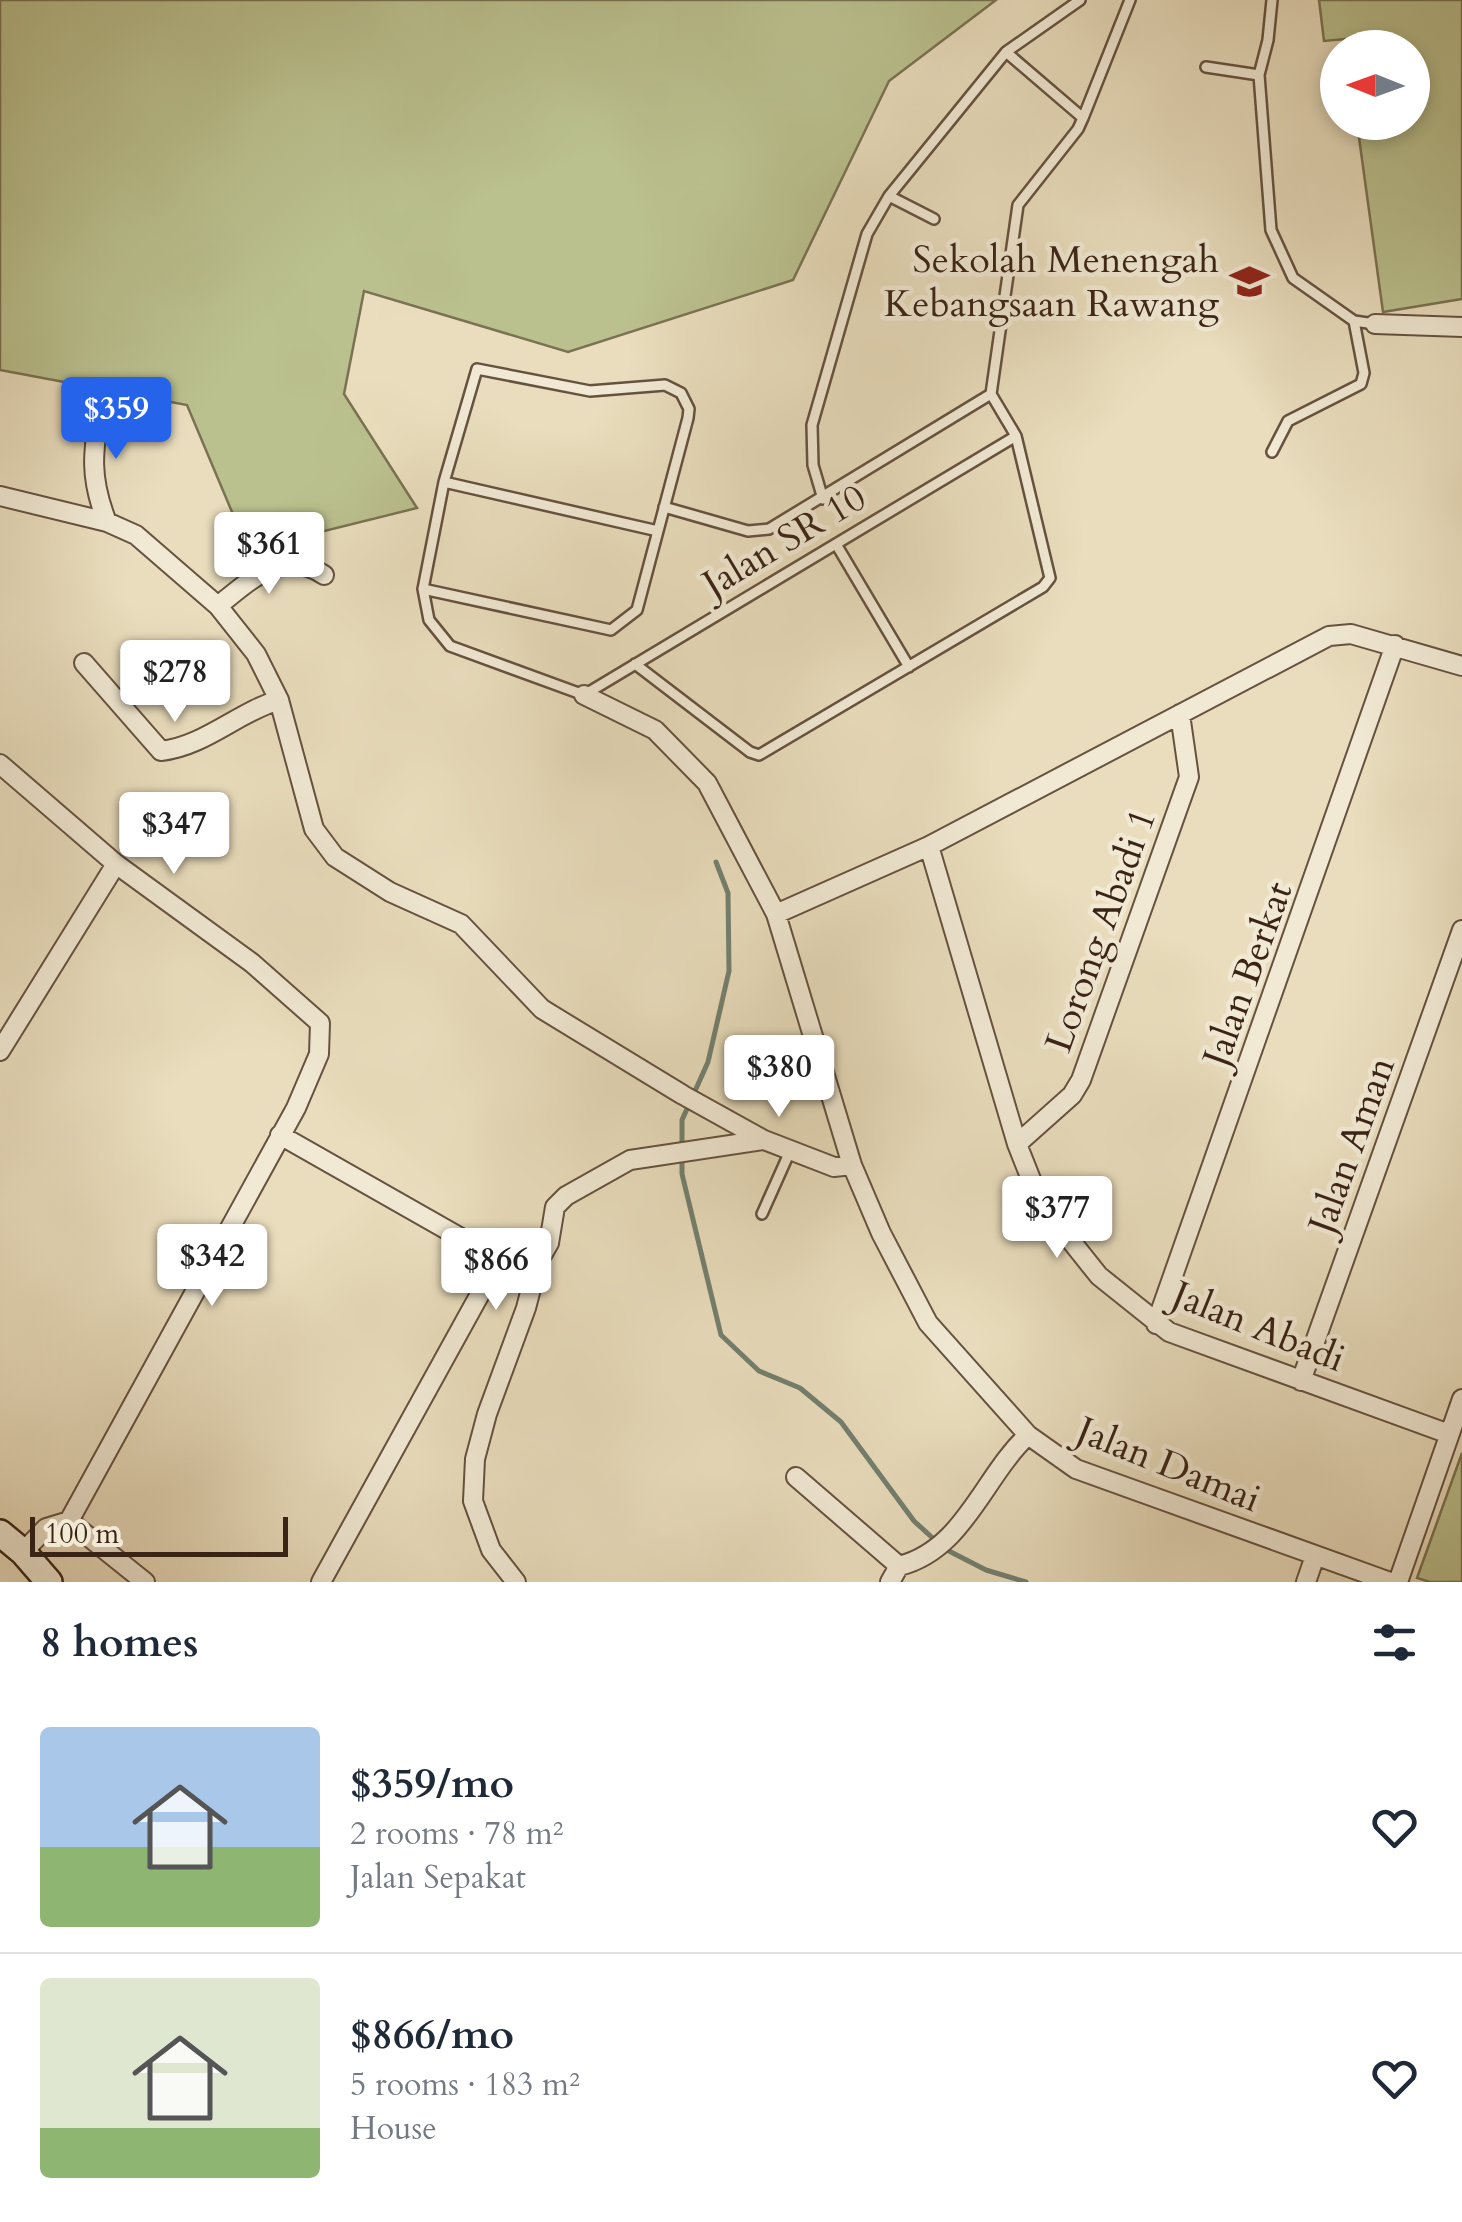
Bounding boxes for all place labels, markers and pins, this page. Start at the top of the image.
place label: Sekolah Menengah Kebangsaan Rawang [884,234,1220,330]
school or university icon: Sekolah Menengah Kebangsaan Rawang [1228,260,1270,302]
pin: $359 [57,377,175,462]
pin: $361 [210,512,328,597]
pin: $278 [116,640,234,725]
pin: $347 [115,792,233,877]
pin: $380 [720,1035,838,1120]
pin: $377 [998,1176,1116,1261]
pin: $342 [153,1224,271,1309]
pin: $866 [437,1228,555,1313]

